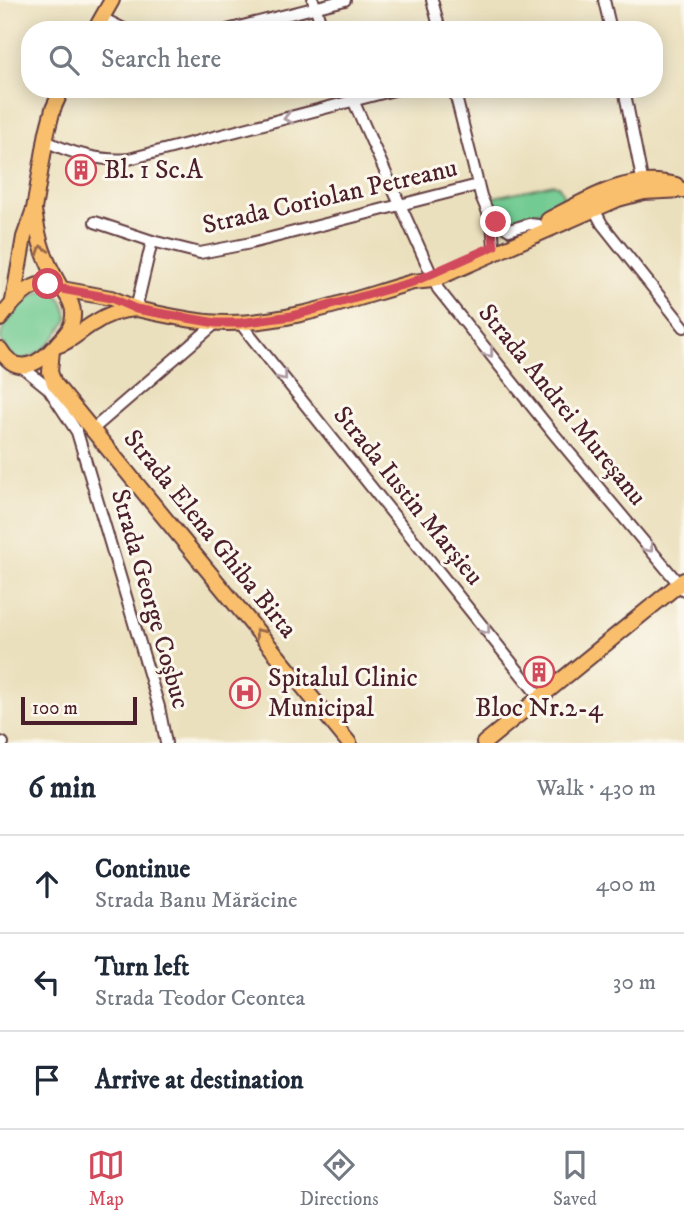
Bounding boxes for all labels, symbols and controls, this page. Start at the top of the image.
search box [21,21,663,98]
icon: search [45,41,83,79]
text: Search here [101,43,221,76]
one-way arrow [282,110,294,125]
street label: Strada Coriolan Petreanu [199,152,461,242]
building icon: Bl. 1 Sc.A [64,153,98,187]
place label: Bl. 1 Sc.A [104,154,203,187]
route end [480,206,511,237]
one-way arrow [36,245,50,257]
route start [32,268,63,299]
street label: Strada Andrei Mureșanu [470,297,654,513]
one-way arrow [481,346,494,358]
one-way arrow [274,368,287,381]
street label: Strada Iustin Marșieu [326,400,490,592]
street label: Strada Elena Ghiba Birta [116,423,304,645]
street label: Strada George Coșbuc [103,485,197,713]
one-way arrow [641,540,653,553]
one-way arrow [478,622,491,635]
one-way arrow [255,629,267,642]
building icon: Bloc Nr.2-4 [522,655,556,689]
place label: Spitalul Clinic Municipal [268,662,418,725]
hospital icon: Spitalul Clinic Municipal [228,676,262,710]
place label: Bloc Nr.2-4 [475,692,604,725]
scale bar [21,694,136,726]
text: 100 m [32,697,78,720]
text: 6 min [28,770,96,807]
text: Walk · 430 m [536,774,656,803]
text: Continue [95,853,190,886]
icon: ahead [28,865,66,903]
text: 400 m [596,870,656,899]
text: Strada Banu Mărăcine [95,886,298,915]
text: Turn left [95,951,189,984]
icon: left [28,963,66,1001]
text: 30 m [613,968,656,997]
text: Strada Teodor Ceontea [95,984,305,1013]
icon: arrive [28,1061,66,1099]
text: Arrive at destination [95,1064,304,1097]
tab: Map [87,1146,125,1211]
tab: Directions [300,1146,379,1211]
tab: Saved [553,1146,597,1211]

